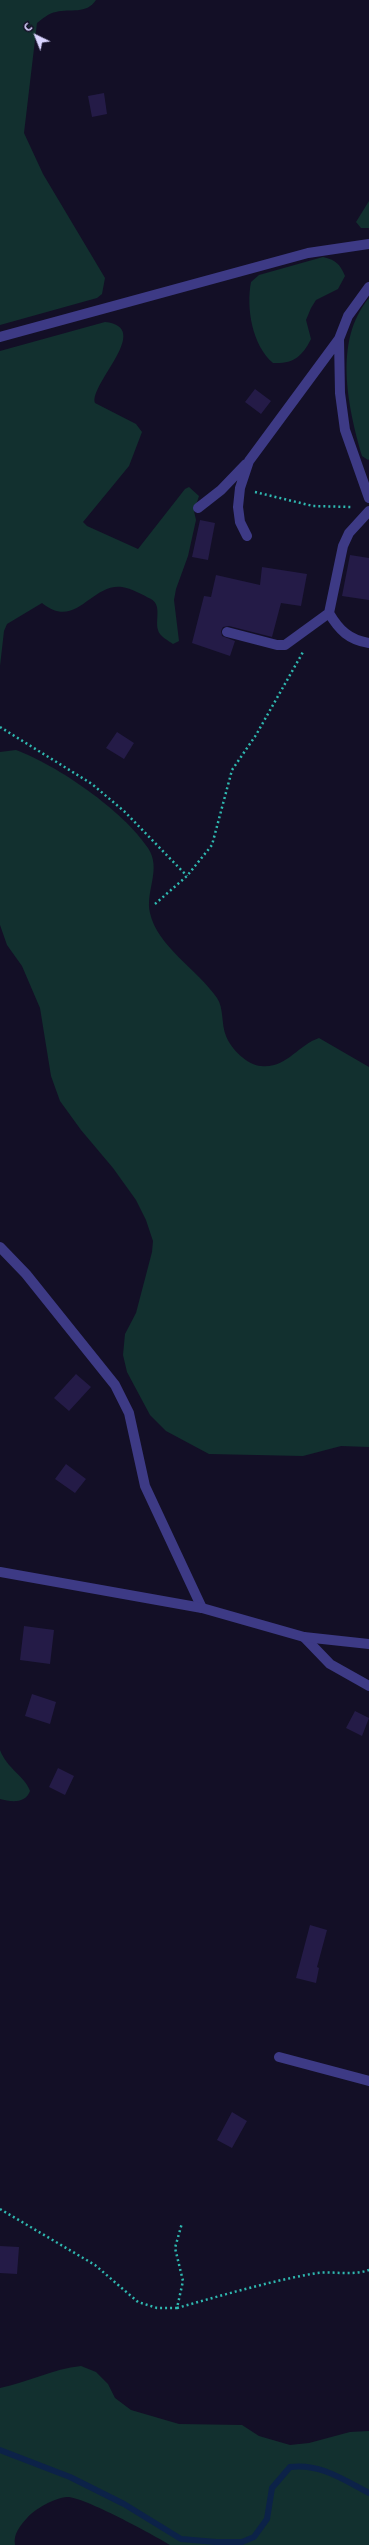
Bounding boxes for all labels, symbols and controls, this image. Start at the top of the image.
north arrow [16,16,56,56]
text: С [20,19,35,35]

